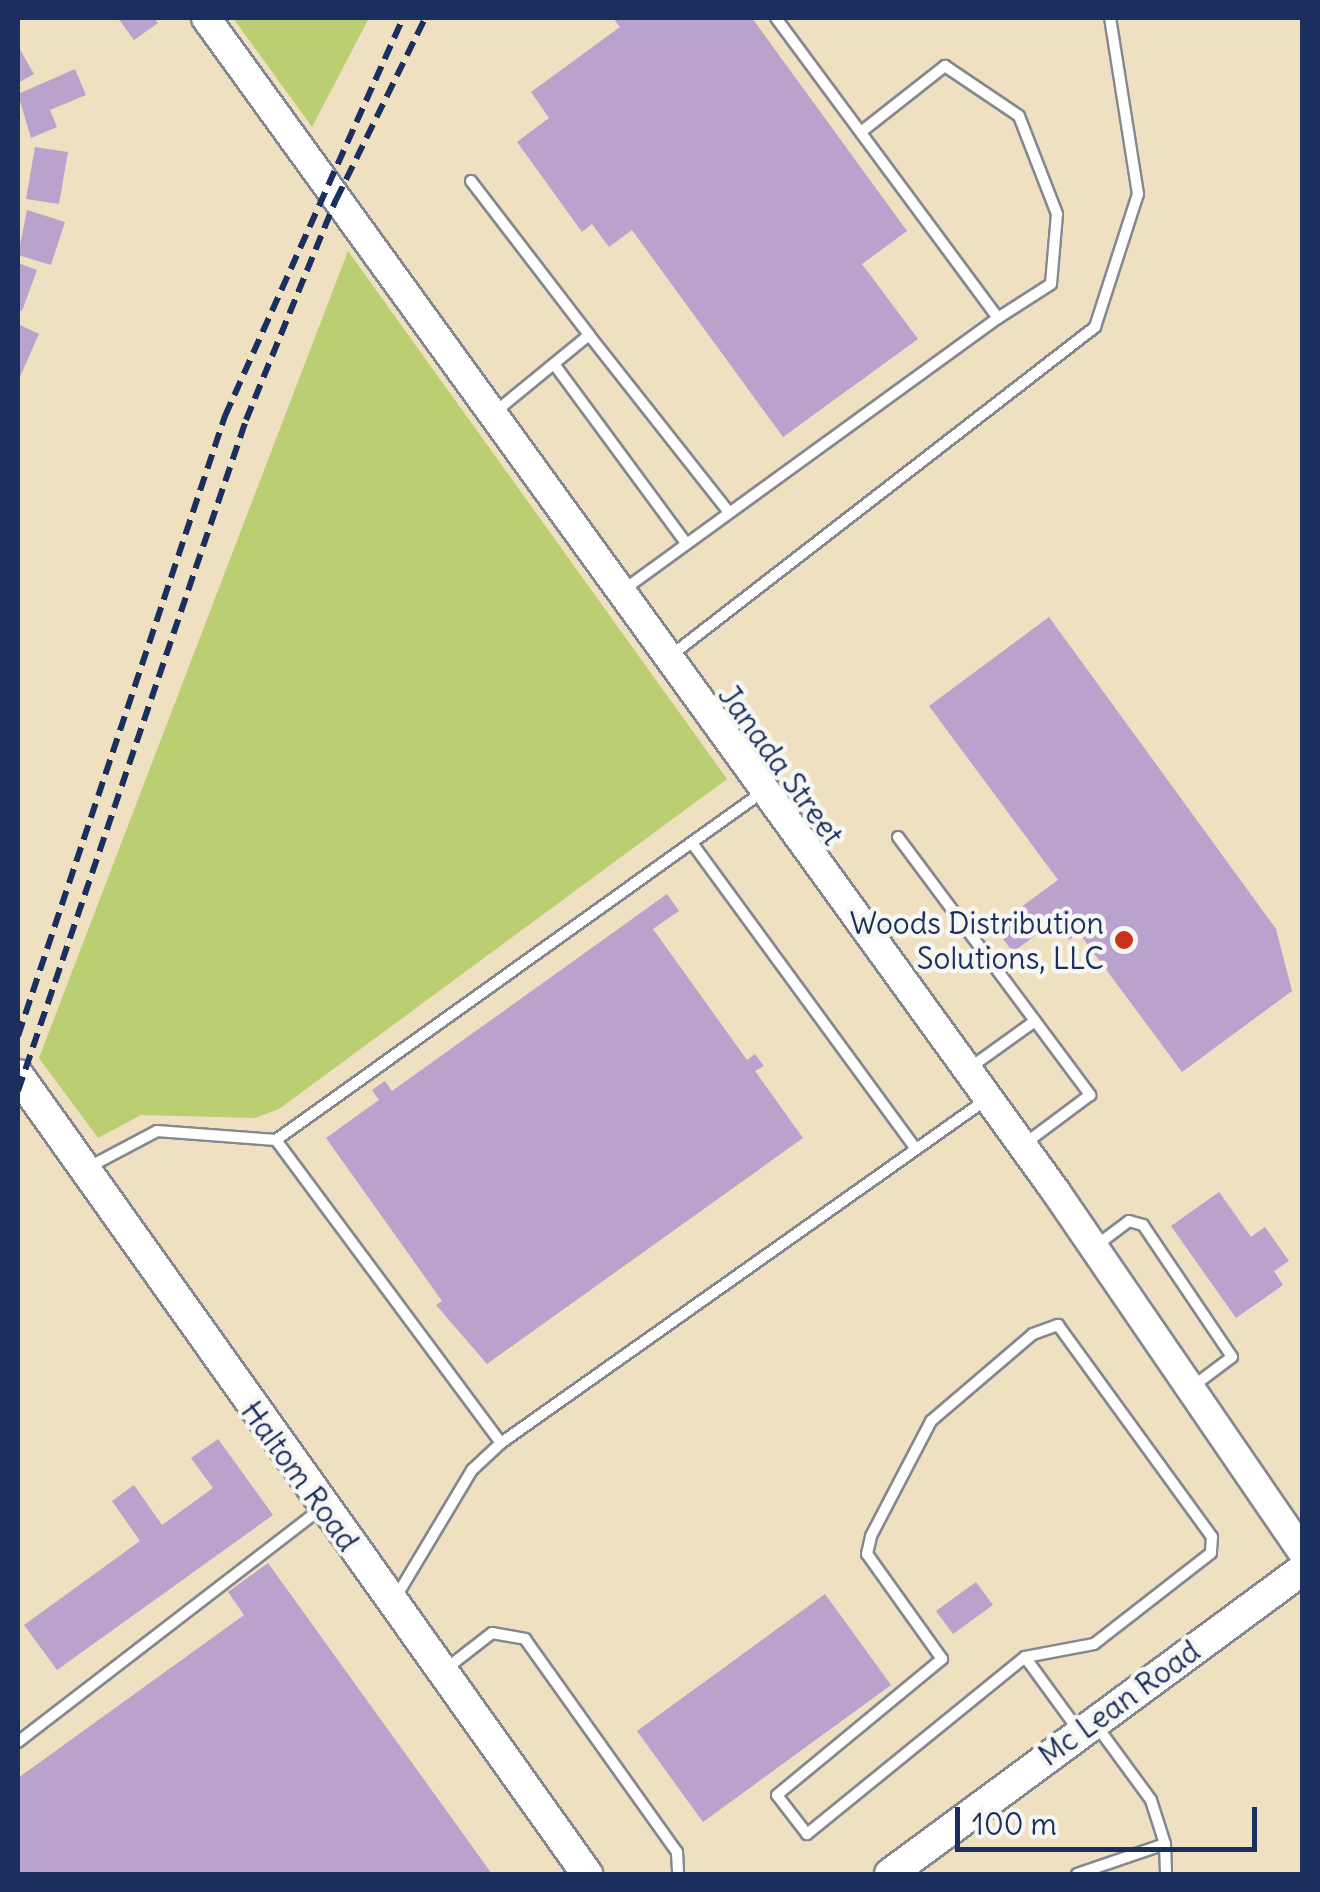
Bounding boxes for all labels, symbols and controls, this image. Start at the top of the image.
street label: Janada Street [711,678,851,852]
place label: Woods Distribution Solutions, LLC [850,905,1104,976]
marker: Woods Distribution Solutions, LLC [1113,929,1135,951]
street label: Haltom Road [234,1394,366,1558]
street label: Mc Lean Road [1032,1633,1206,1773]
scale bar [960,1787,1262,1849]
text: 100 m [972,1805,1057,1843]

